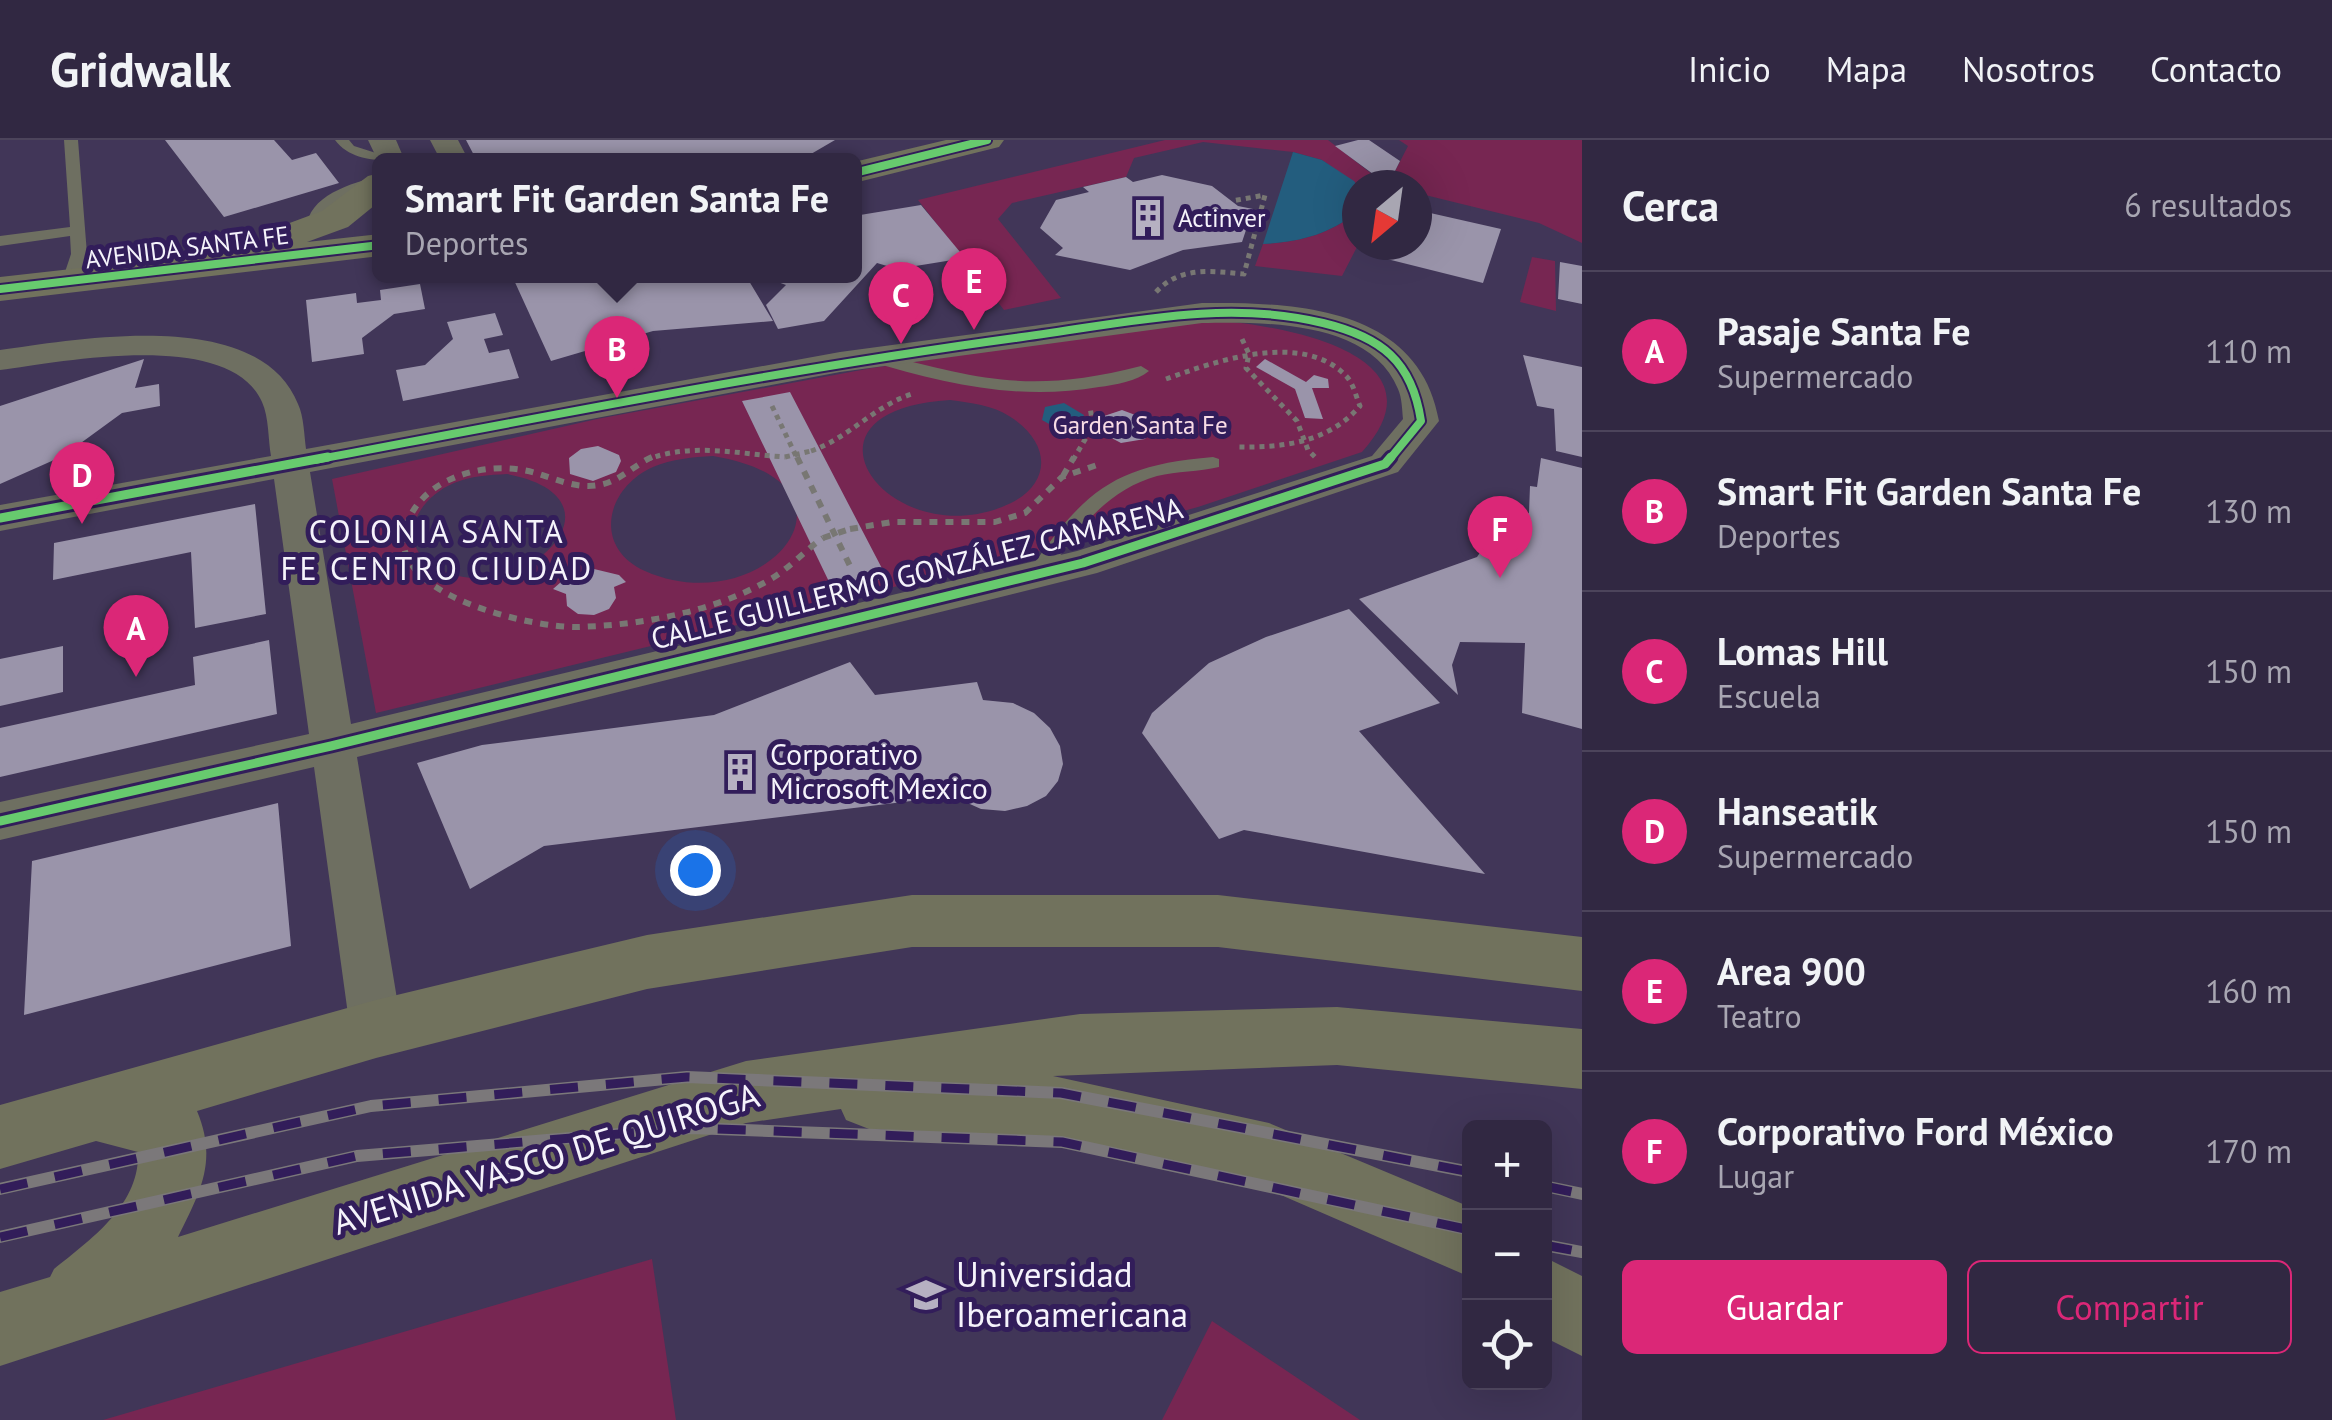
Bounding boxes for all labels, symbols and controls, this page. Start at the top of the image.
text: Gridwalk [50,38,231,100]
text: Inicio [1688,46,1771,92]
text: Mapa [1826,46,1907,92]
text: Nosotros [1962,46,2095,92]
text: Contacto [2150,46,2282,92]
popup [372,153,862,283]
north arrow [1342,170,1432,260]
text: Smart Fit Garden Santa Fe [405,173,829,222]
text: Cerca [1622,178,1719,233]
text: 6 resultados [2124,184,2292,226]
building icon: Actinver [1127,197,1169,239]
place label: Actinver [1178,202,1266,234]
street label: AVENIDA SANTA FE [83,219,291,275]
text: Deportes [405,222,529,264]
pin: E [942,248,1006,330]
pin: C [868,261,934,344]
text: Pasaje Santa Fe [1717,306,1971,355]
pin: B [584,316,650,398]
text: A [1645,330,1664,372]
text: 110 m [2205,330,2292,372]
text: Supermercado [1717,355,1913,397]
park label: Garden Santa Fe [1052,409,1228,441]
pin: D [49,442,114,524]
text: Smart Fit Garden Santa Fe [1717,466,2141,515]
street label: CALLE GUILLERMO GONZÁLEZ CAMARENA [647,487,1187,658]
text: B [1645,490,1664,532]
text: 130 m [2205,490,2292,532]
pin: F [1468,496,1532,578]
district label: COLONIA SANTA FE CENTRO CIUDAD [280,510,594,589]
text: Deportes [1717,515,1841,557]
pin: A [104,594,168,677]
text: Lomas Hill [1717,626,1888,675]
text: C [1646,650,1663,692]
text: 150 m [2205,650,2292,692]
text: Escuela [1717,675,1821,717]
place label: Corporativo Microsoft Mexico [770,734,988,807]
building icon: Corporativo Microsoft Mexico [719,751,761,793]
text: Hanseatik [1717,786,1878,835]
text: D [1644,810,1665,852]
text: 150 m [2205,810,2292,852]
text: Supermercado [1717,835,1913,877]
your location [670,845,721,896]
text: Area 900 [1717,946,1866,995]
text: E [1646,970,1663,1012]
text: 160 m [2205,970,2292,1012]
text: Teatro [1717,995,1802,1037]
street label: AVENIDA VASCO DE QUIROGA [327,1071,765,1245]
text: Corporativo Ford México [1717,1106,2114,1155]
map controls [1462,1120,1552,1390]
button: + [1462,1120,1552,1210]
text: F [1646,1130,1663,1172]
text: 170 m [2205,1130,2292,1172]
text: Lugar [1717,1155,1794,1197]
button: − [1462,1210,1552,1300]
place label: Universidad Iberoamericana [956,1251,1188,1337]
button: Guardar [1622,1260,1947,1354]
button: Compartir [1967,1260,2292,1354]
school or university icon: Universidad Iberoamericana [905,1274,947,1316]
button: locate [1462,1300,1552,1390]

